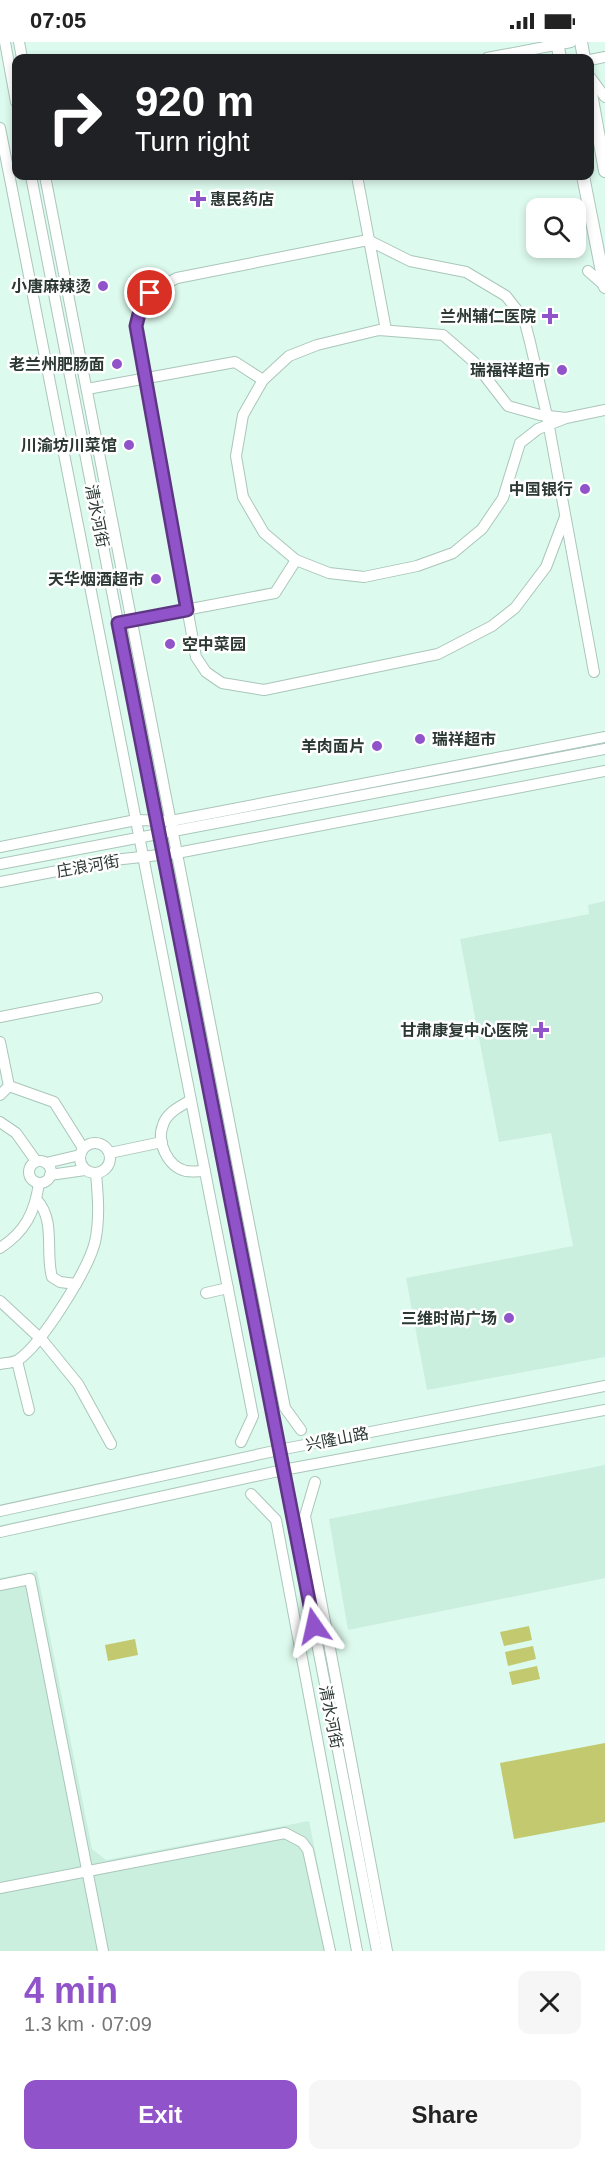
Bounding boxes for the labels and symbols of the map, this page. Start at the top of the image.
place label: 惠民药店 [210,191,274,208]
marker: 惠民药店 [191,192,205,206]
pin [124,267,175,318]
place label: 小唐麻辣烫 [11,277,91,295]
marker: 小唐麻辣烫 [96,279,110,293]
place label: 兰州辅仁医院 [440,307,536,325]
marker: 兰州辅仁医院 [541,307,559,325]
place label: 老兰州肥肠面 [9,355,105,373]
marker: 老兰州肥肠面 [110,357,124,371]
place label: 瑞福祥超市 [470,362,550,379]
marker: 瑞福祥超市 [555,363,569,377]
place label: 川渝坊川菜馆 [21,437,117,454]
marker: 川渝坊川菜馆 [122,438,136,452]
place label: 中国银行 [509,481,573,498]
marker: 中国银行 [578,482,592,496]
street label: 清水河街 [83,483,111,549]
place label: 天华烟酒超市 [48,570,144,588]
marker: 天华烟酒超市 [149,572,163,586]
place label: 空中菜园 [182,636,246,653]
marker: 空中菜园 [163,637,177,651]
place label: 瑞祥超市 [432,731,496,748]
marker: 瑞祥超市 [413,732,427,746]
place label: 羊肉面片 [301,738,365,755]
marker: 羊肉面片 [370,739,384,753]
street label: 庄浪河街 [55,852,121,880]
marker: 甘肃康复中心医院 [532,1021,550,1039]
place label: 甘肃康复中心医院 [400,1022,528,1039]
place label: 三维时尚广场 [401,1310,497,1327]
marker: 三维时尚广场 [502,1311,516,1325]
street label: 兴隆山路 [304,1425,370,1453]
position arrow [282,1594,346,1658]
street label: 清水河街 [317,1684,345,1750]

